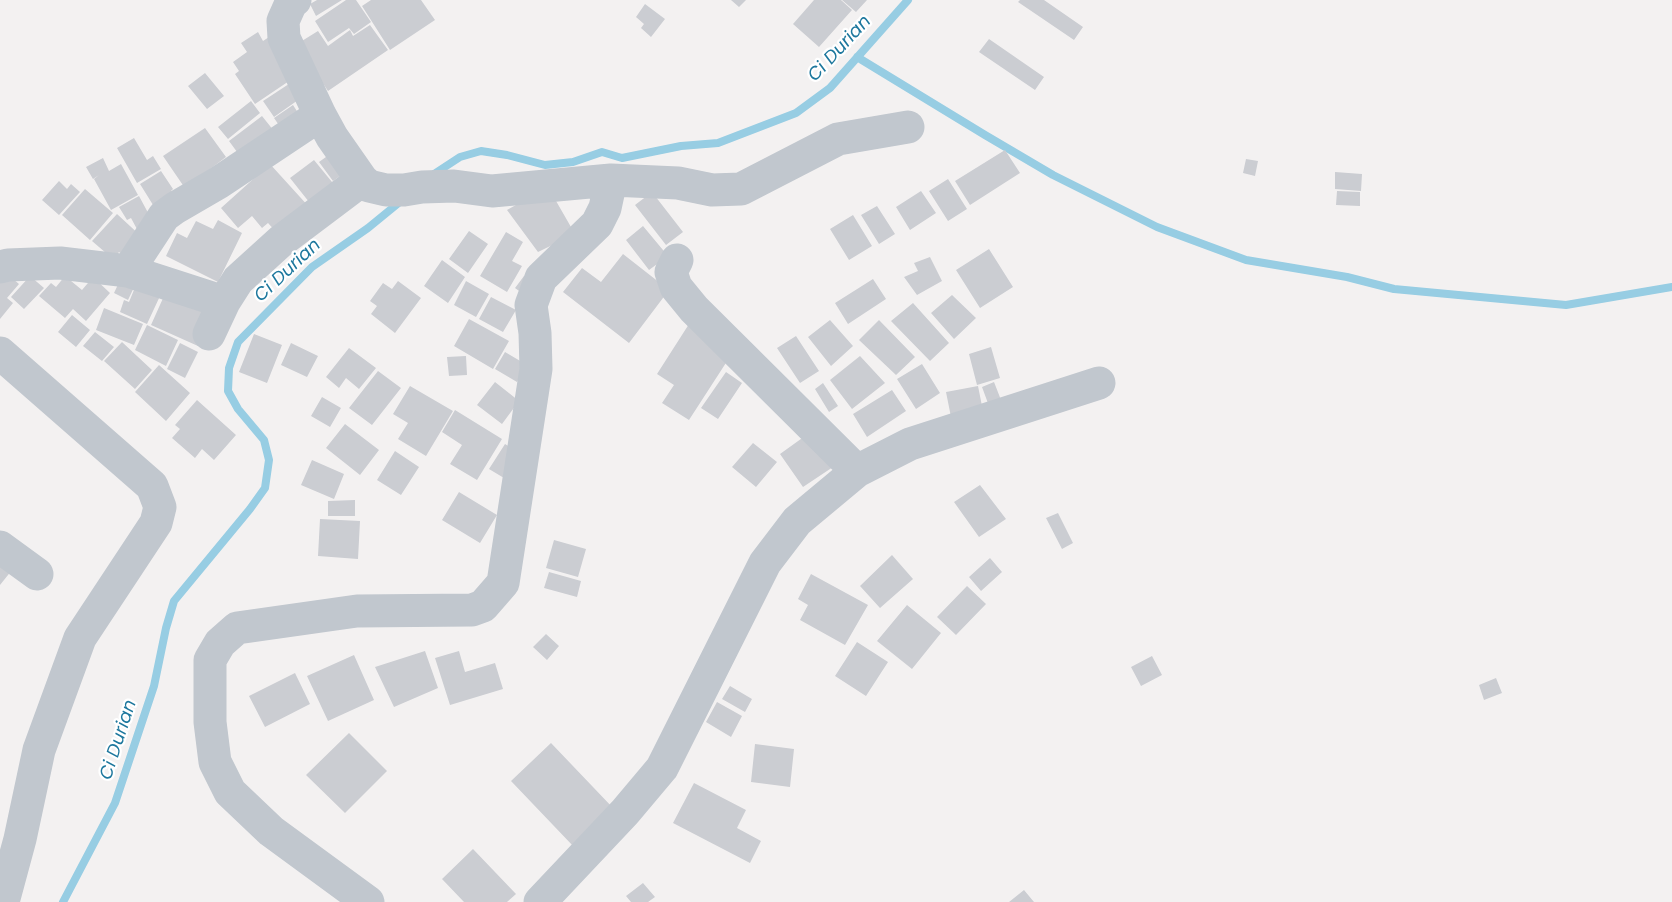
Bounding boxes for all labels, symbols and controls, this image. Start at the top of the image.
water label: Ci Durian [804,11,876,87]
water label: Ci Durian [250,235,326,307]
water label: Ci Durian [96,697,142,783]

